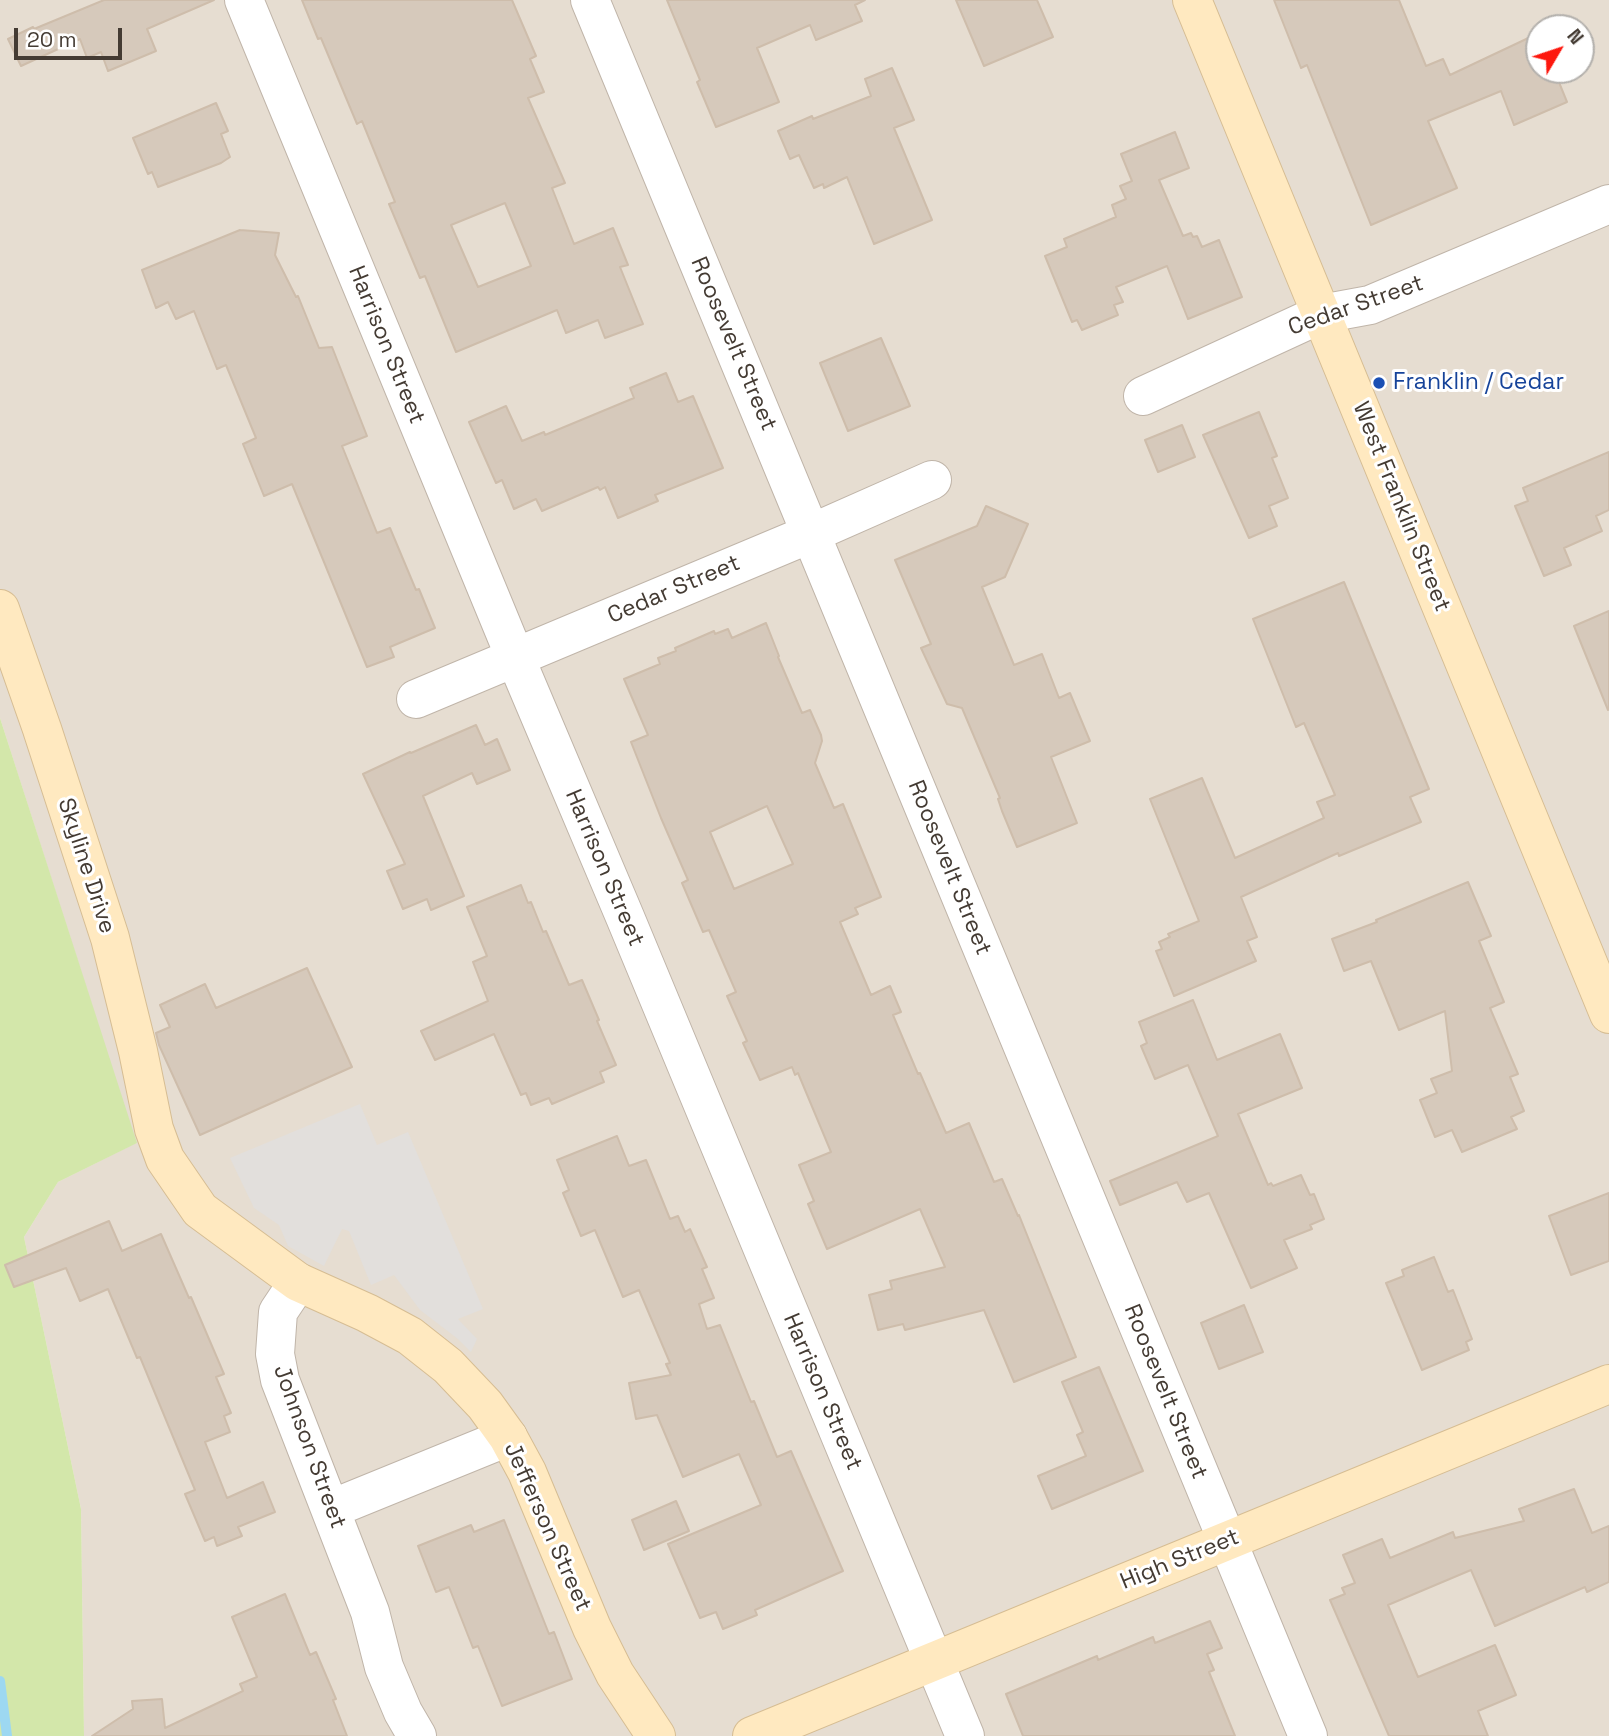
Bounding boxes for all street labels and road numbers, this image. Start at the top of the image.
street label: Roosevelt Street [684,253,782,435]
street label: Harrison Street [342,262,430,428]
street label: Cedar Street [1285,270,1427,342]
street label: West Franklin Street [1346,398,1456,616]
street label: Cedar Street [604,550,744,630]
street label: Roosevelt Street [901,777,997,959]
street label: Harrison Street [558,785,650,951]
street label: Skyline Drive [51,795,121,937]
street label: Roosevelt Street [1117,1301,1213,1483]
street label: Harrison Street [776,1309,868,1475]
street label: Johnson Street [267,1361,351,1533]
street label: Jefferson Street [497,1438,597,1616]
street label: High Street [1117,1524,1243,1596]

